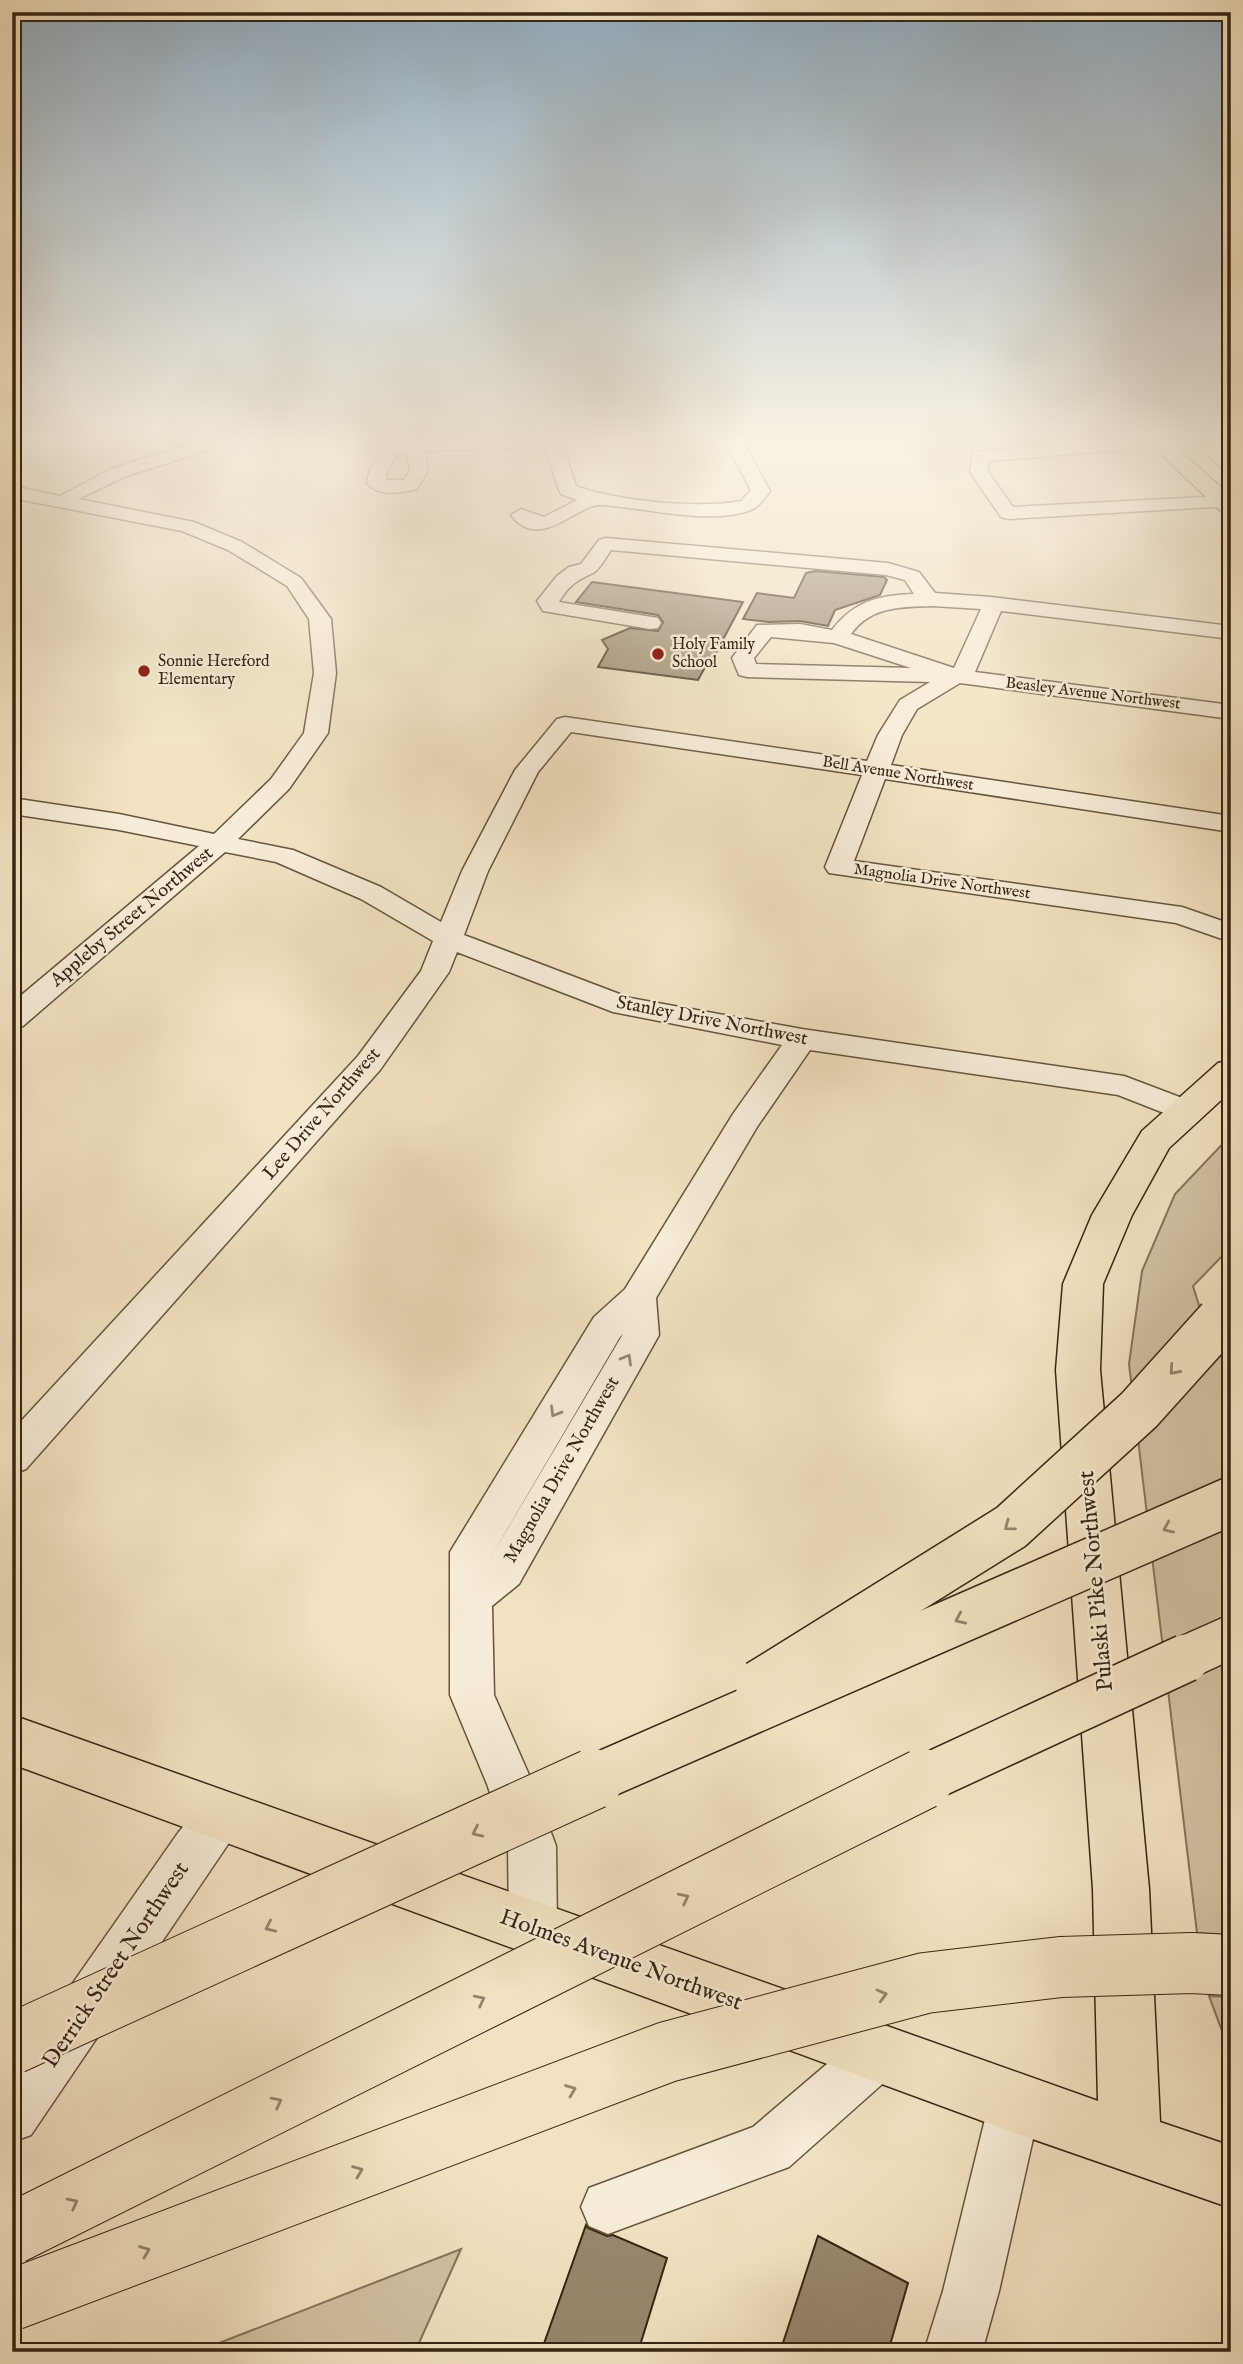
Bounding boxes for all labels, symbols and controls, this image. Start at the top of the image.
place label: Holy Family School [672,635,755,673]
marker: Holy Family School [650,646,666,662]
place label: Sonnie Hereford Elementary [158,652,270,690]
marker: Sonnie Hereford Elementary [136,663,152,679]
street label: Beasley Avenue Northwest [1004,673,1182,715]
street label: Bell Avenue Northwest [821,752,976,796]
street label: Appleby Street Northwest [45,841,219,993]
street label: Magnolia Drive Northwest [852,860,1032,904]
street label: Stanley Drive Northwest [614,991,810,1051]
street label: Lee Drive Northwest [258,1043,386,1185]
one-way arrow [619,1353,632,1366]
one-way arrow [1170,1362,1183,1375]
street label: Magnolia Drive Northwest [499,1372,625,1568]
one-way arrow [550,1405,563,1418]
street label: Pulaski Pike Northwest [1072,1469,1120,1693]
one-way arrow [1004,1518,1017,1531]
one-way arrow [1163,1520,1175,1534]
one-way arrow [954,1611,967,1625]
one-way arrow [472,1824,484,1838]
street label: Derrick Street Northwest [36,1856,196,2074]
one-way arrow [677,1893,689,1907]
street label: Holmes Avenue Northwest [496,1903,746,2017]
one-way arrow [265,1919,277,1933]
one-way arrow [875,1989,887,2003]
one-way arrow [473,1995,485,2009]
one-way arrow [564,2084,576,2098]
one-way arrow [270,2096,282,2110]
one-way arrow [352,2165,364,2179]
one-way arrow [66,2198,78,2212]
one-way arrow [138,2245,150,2259]

